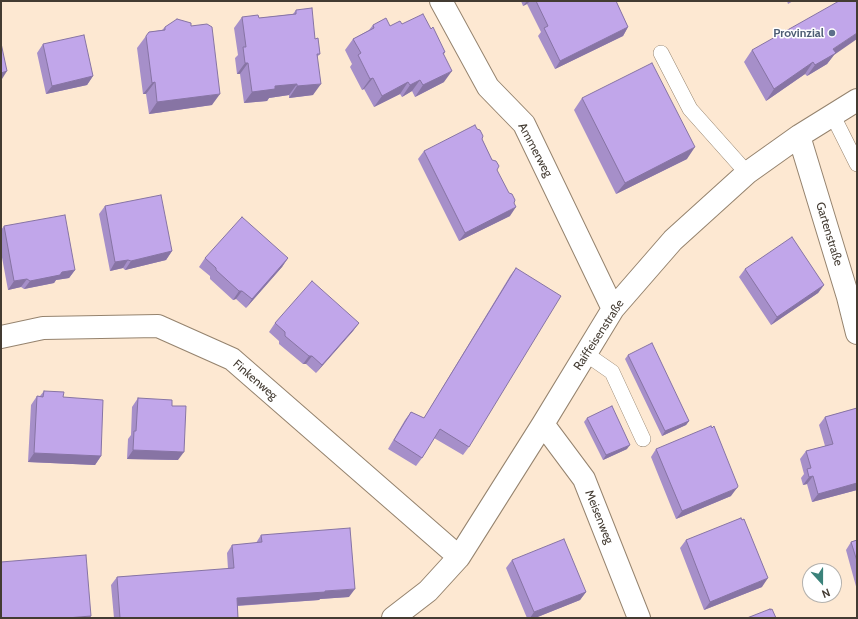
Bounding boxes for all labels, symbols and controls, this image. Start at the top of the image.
place label: Provinzial [773,26,824,40]
marker: Provinzial [827,28,837,38]
street label: Ammerweg [515,121,555,179]
street label: Gartenstraße [812,200,846,268]
street label: Raiffeisenstraße [571,297,627,373]
street label: Finkenweg [230,357,280,403]
street label: Meisenweg [582,488,616,546]
north arrow [802,563,842,603]
text: N [820,585,832,601]

